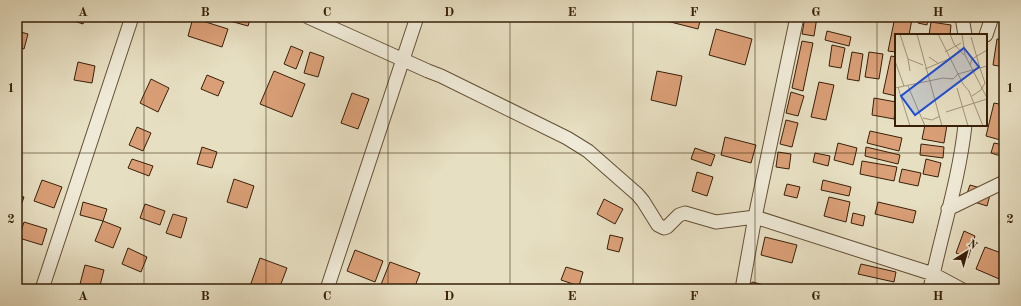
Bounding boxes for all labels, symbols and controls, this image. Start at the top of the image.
text: A [78,6,88,19]
text: B [200,6,210,19]
text: C [323,6,331,19]
text: D [444,6,454,19]
text: E [568,6,577,19]
text: F [690,6,699,19]
text: G [811,6,821,19]
text: H [933,6,944,19]
inset map [895,34,987,126]
text: 1 [7,82,15,95]
text: 1 [1006,82,1014,95]
text: 2 [7,213,15,226]
text: 2 [1006,213,1014,226]
north arrow [947,232,987,272]
text: N [965,238,979,252]
text: A [78,290,88,303]
text: B [200,290,210,303]
text: C [323,290,331,303]
text: D [444,290,454,303]
text: E [568,290,577,303]
text: F [690,290,699,303]
text: G [811,290,821,303]
text: H [933,290,944,303]

